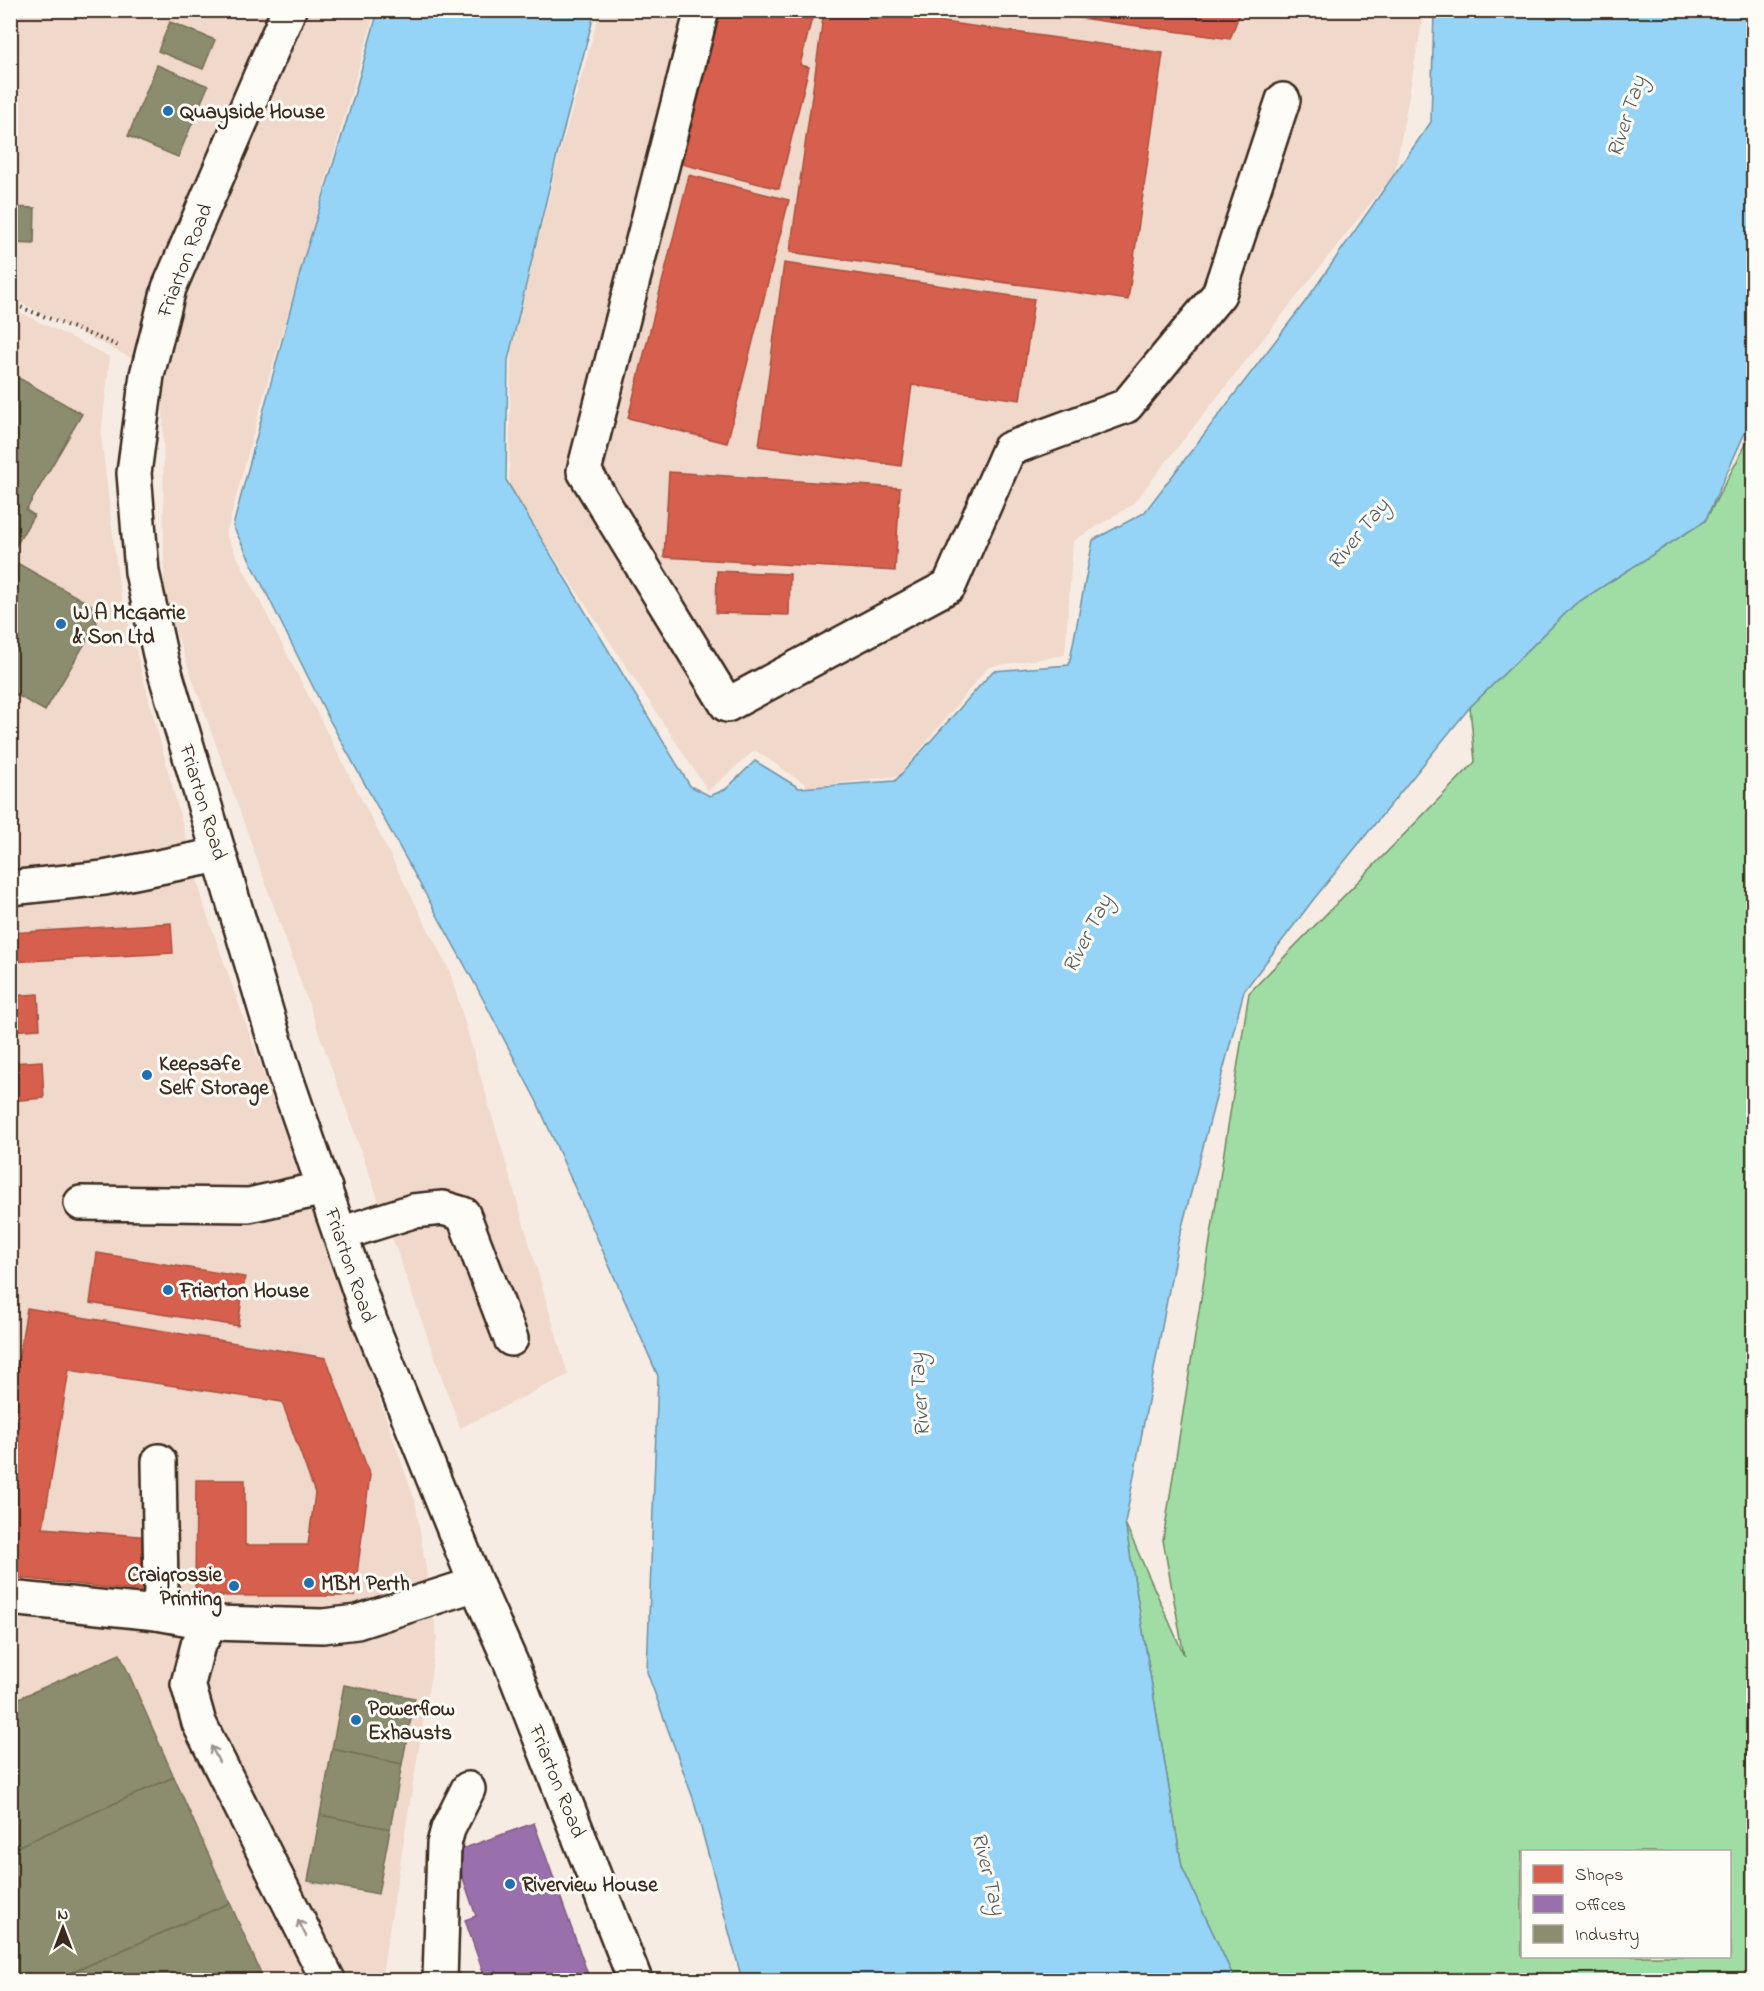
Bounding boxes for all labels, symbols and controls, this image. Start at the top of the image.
water label: River Tay [1600,71,1656,162]
place label: Quayside House [180,98,325,130]
marker: Quayside House [161,104,175,118]
street label: Friarton Road [150,199,221,323]
water label: River Tay [1320,492,1399,578]
place label: W A McGarrie & Son Ltd [72,599,186,653]
marker: W A McGarrie & Son Ltd [54,617,68,631]
street label: Friarton Road [170,740,234,864]
water label: River Tay [1055,889,1122,979]
place label: Keepsafe Self Storage [159,1050,269,1106]
marker: Keepsafe Self Storage [140,1068,154,1082]
street label: Friarton Road [315,1203,383,1327]
place label: Friarton House [179,1277,309,1307]
marker: Friarton House [161,1283,175,1297]
water label: River Tay [902,1351,940,1438]
place label: Craigrossie Printing [127,1561,223,1617]
place label: MBM Perth [321,1570,410,1600]
marker: MBM Perth [302,1576,316,1590]
marker: Craigrossie Printing [227,1579,241,1593]
place label: Powerflow Exhausts [368,1695,455,1749]
marker: Powerflow Exhausts [349,1713,363,1727]
street label: Friarton Road [520,1720,592,1843]
one-way arrow [208,1745,220,1763]
water label: River Tay [961,1829,1013,1919]
legend [1521,1850,1731,1958]
text: Shops [1575,1863,1623,1889]
place label: Riverview House [522,1871,658,1901]
marker: Riverview House [503,1877,517,1891]
text: Offices [1575,1893,1626,1919]
north arrow [33,1898,93,1958]
text: N [58,1903,69,1927]
one-way arrow [295,1920,307,1938]
text: Industry [1575,1923,1639,1949]

